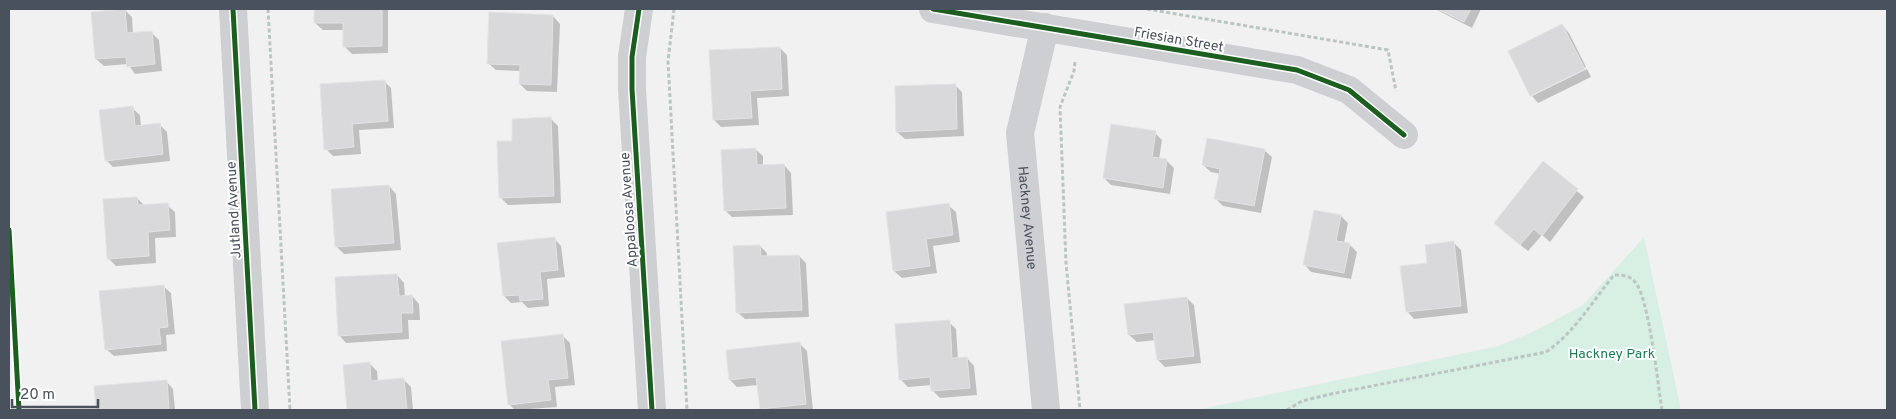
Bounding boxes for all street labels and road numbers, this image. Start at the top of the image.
street label: Friesian Street [1133,24,1225,57]
street label: Appaloosa Avenue [617,152,642,268]
street label: Jutland Avenue [223,161,246,259]
street label: Hackney Avenue [1013,165,1040,270]

